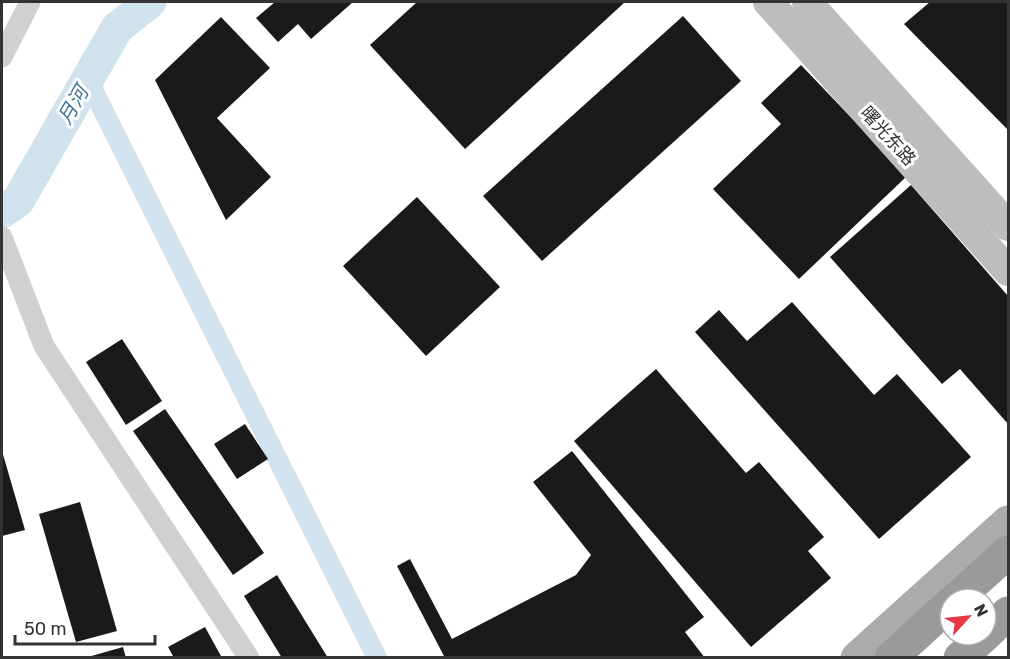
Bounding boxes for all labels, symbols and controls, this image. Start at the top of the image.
water label: 月河 [53,78,95,128]
street label: 曙光东路 [856,102,920,170]
north arrow [938,587,998,647]
text: N [970,601,992,620]
scale bar [15,608,154,646]
text: 50 m [24,618,67,640]

